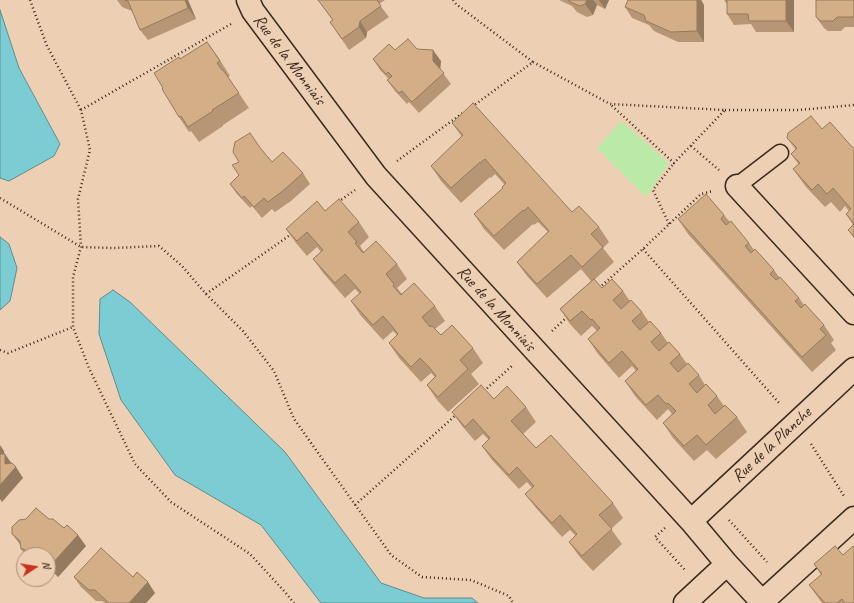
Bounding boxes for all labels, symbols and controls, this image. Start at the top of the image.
street label: Rue de la Monniais [248,11,330,109]
street label: Rue de la Monniais [452,262,540,356]
street label: Rue de la Planche [728,403,816,487]
north arrow [16,547,56,587]
text: N [39,560,54,570]

